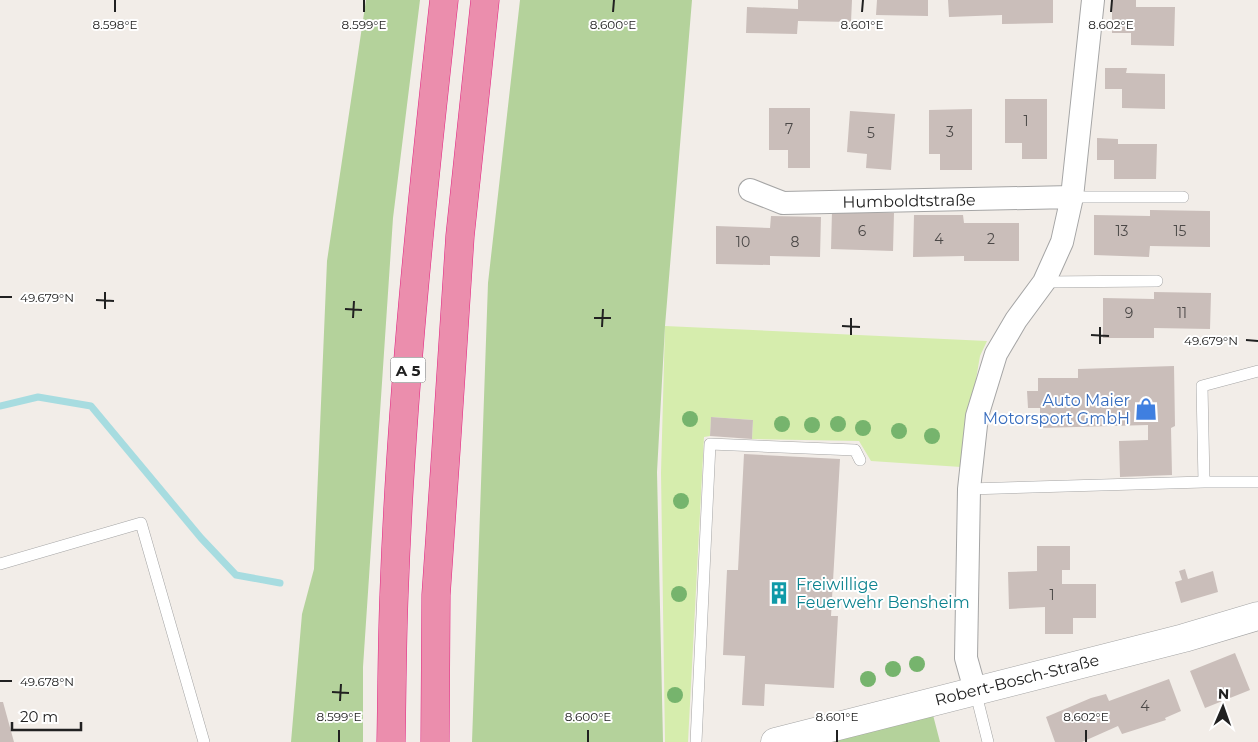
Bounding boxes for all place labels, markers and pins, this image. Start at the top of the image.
place label: Auto Maier Motorsport GmbH [983,391,1130,428]
shop icon: Auto Maier Motorsport GmbH [1133,396,1159,422]
place label: Freiwillige Feuerwehr Bensheim [796,575,970,612]
building icon: Freiwillige Feuerwehr Bensheim [766,580,792,606]

